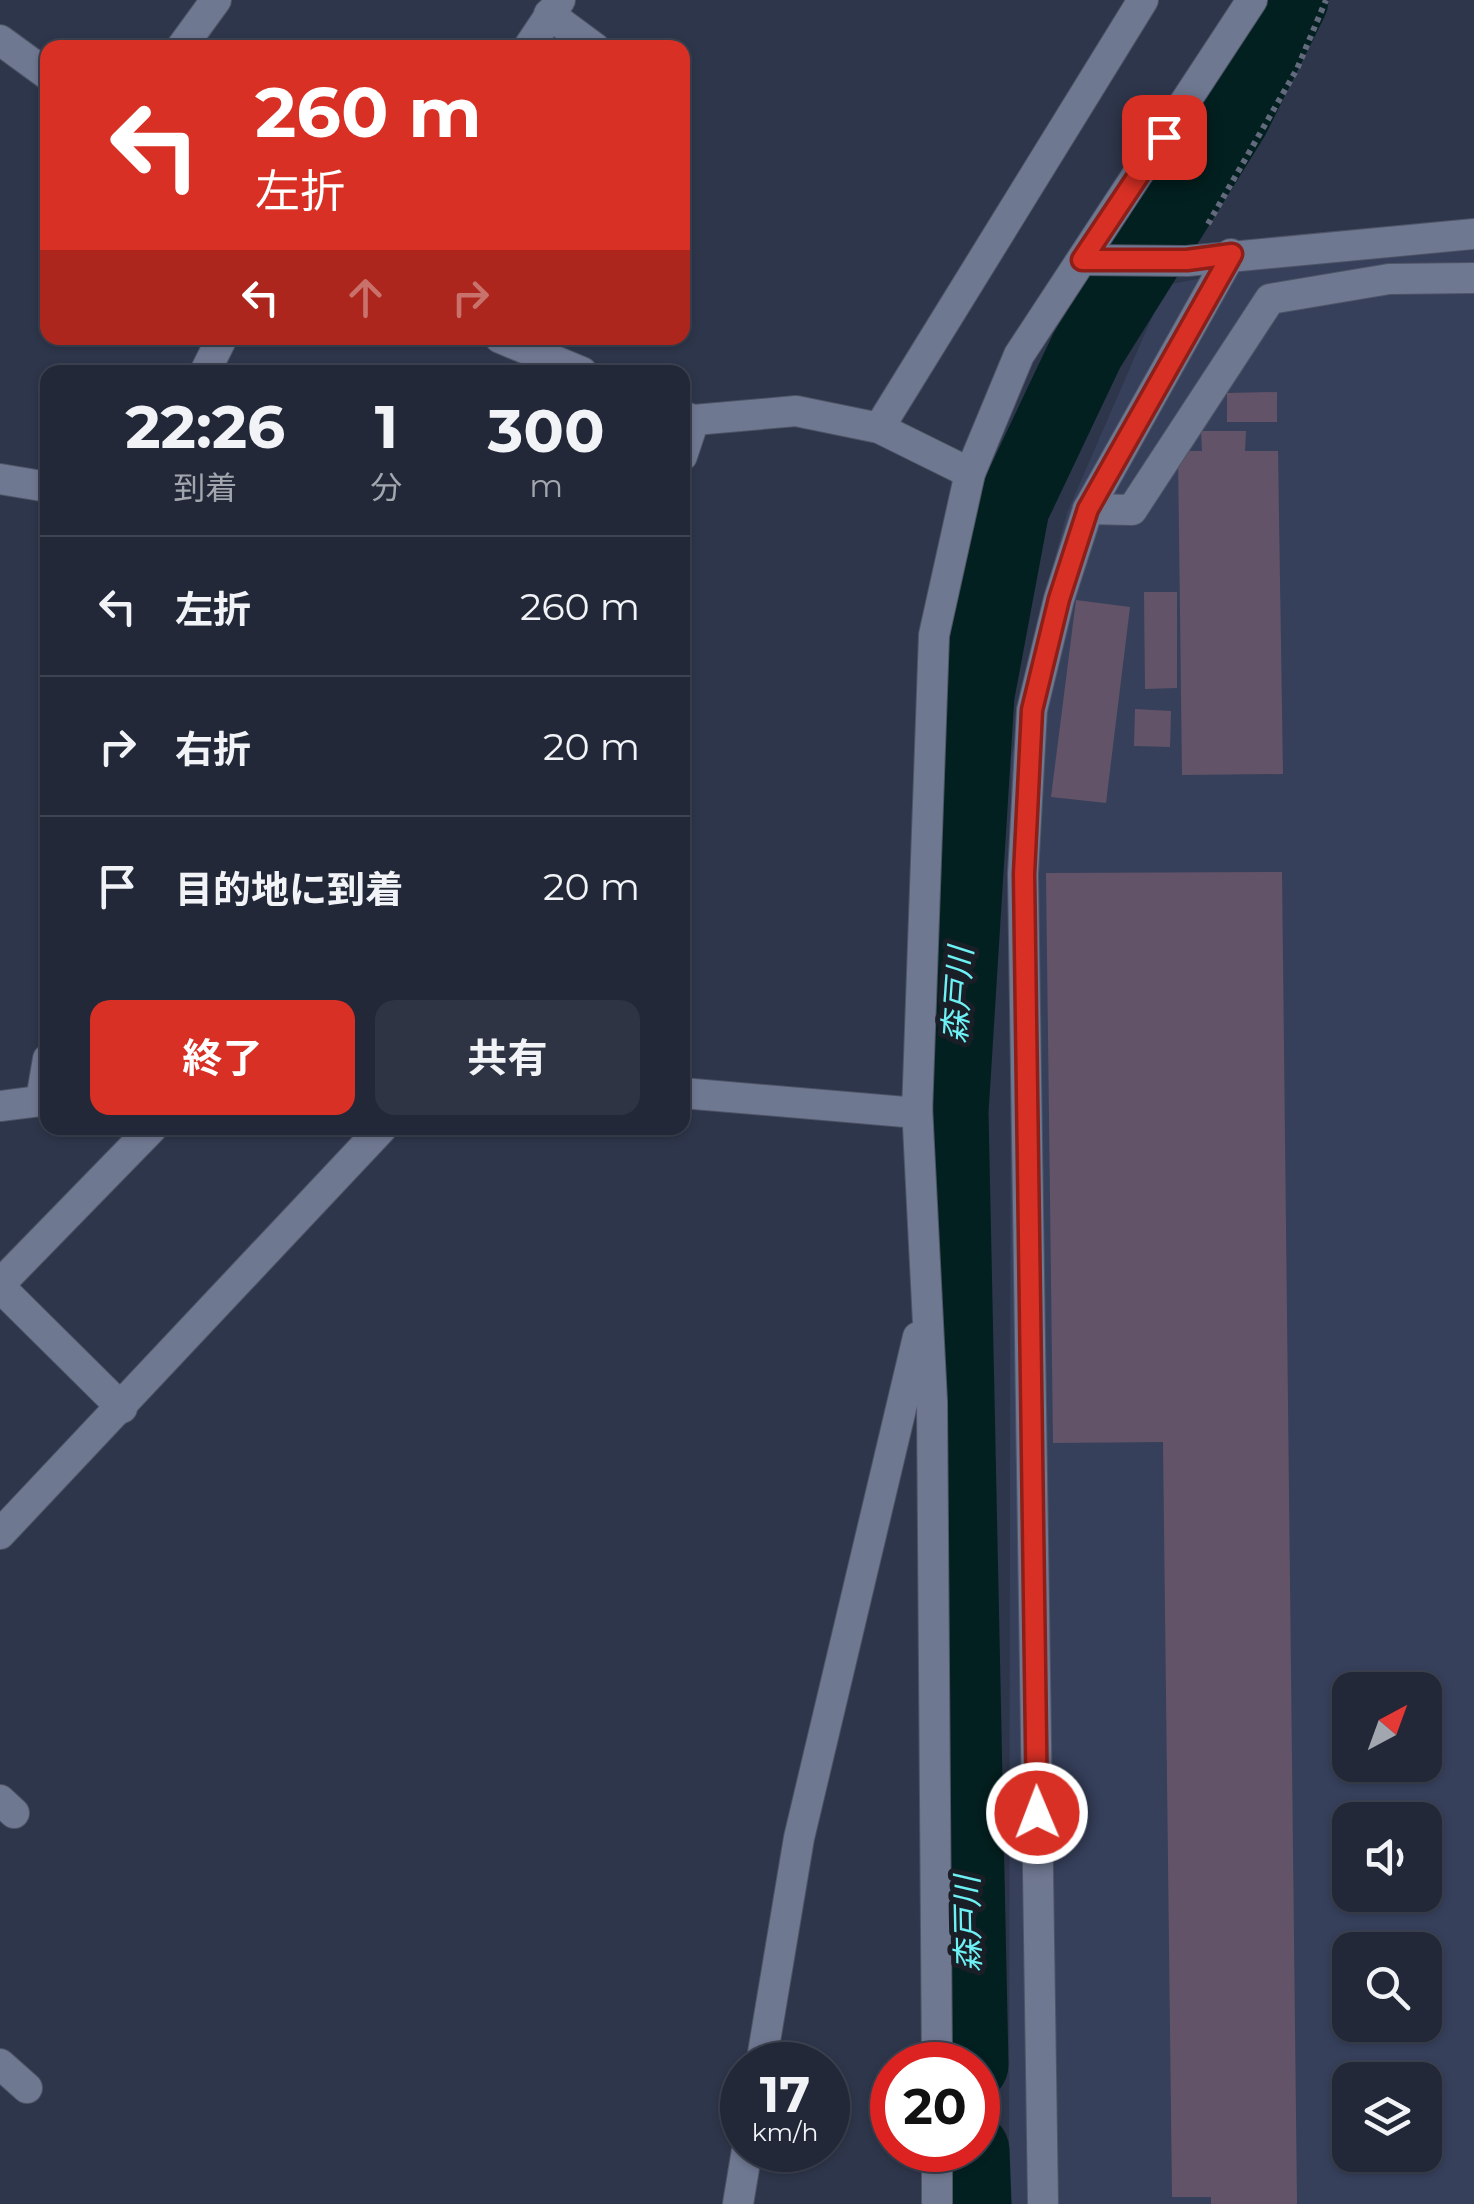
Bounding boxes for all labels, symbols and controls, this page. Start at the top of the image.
text: 260 m [255,69,482,155]
icon: left [90,80,220,210]
pin [1122,95,1207,180]
icon: arrive [1137,110,1192,165]
text: 左折 [255,163,345,218]
icon: left [233,270,288,325]
icon: ahead [338,270,393,325]
icon: right [443,270,498,325]
text: 22:26 [125,390,285,463]
text: 1 [375,390,398,463]
text: 300 [488,394,605,467]
text: m [529,466,563,505]
text: 到着 [173,468,237,507]
text: 分 [371,468,403,507]
icon: left [90,579,145,634]
text: 260 m [520,583,640,630]
text: 左折 [175,586,251,633]
icon: right [90,719,145,774]
text: 20 m [543,723,640,770]
text: 右折 [175,726,251,773]
icon: arrive [90,859,145,914]
text: 20 m [543,863,640,910]
text: 目的地に到着 [175,866,403,913]
water label: 森戸川 [935,943,981,1044]
button: 終了 [90,1000,355,1115]
button: 共有 [375,1000,640,1115]
north arrow [1332,1672,1442,1782]
map controls [1332,1672,1442,2172]
position arrow [985,1761,1089,1865]
button: sound [1332,1802,1442,1912]
water label: 森戸川 [947,1873,988,1972]
button: search [1332,1932,1442,2042]
speed limit sign: 20 [870,2042,1000,2172]
button: layers [1332,2062,1442,2172]
text: 17 [760,2064,810,2125]
text: km/h [752,2117,818,2147]

